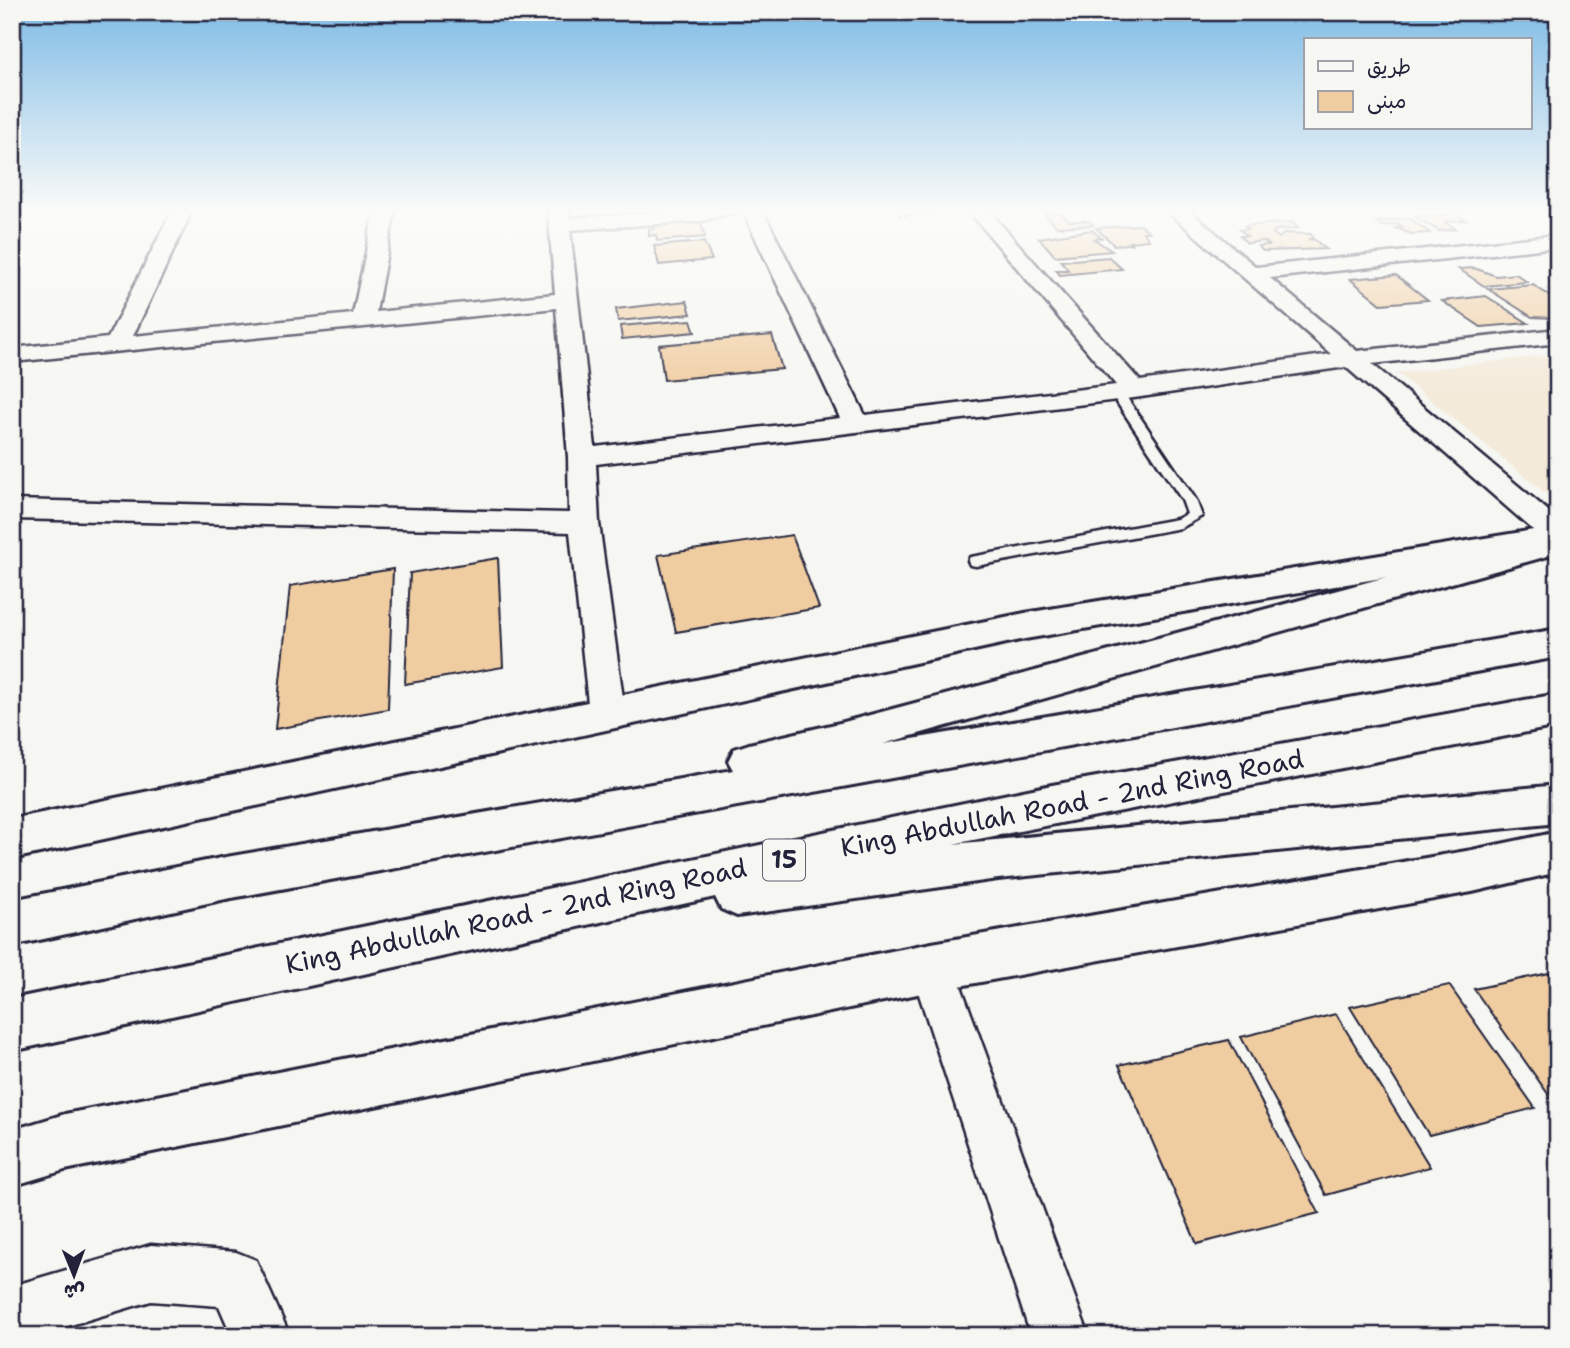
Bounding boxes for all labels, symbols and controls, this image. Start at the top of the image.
legend [1304,38,1532,130]
text: طريق [1367,53,1411,81]
text: مبنى [1367,87,1406,115]
street label: King Abdullah Road - 2nd Ring Road [837,740,1306,865]
road number: 15 [763,840,805,880]
street label: King Abdullah Road - 2nd Ring Road [282,849,750,982]
north arrow [38,1240,108,1310]
text: ش [64,1279,85,1304]

